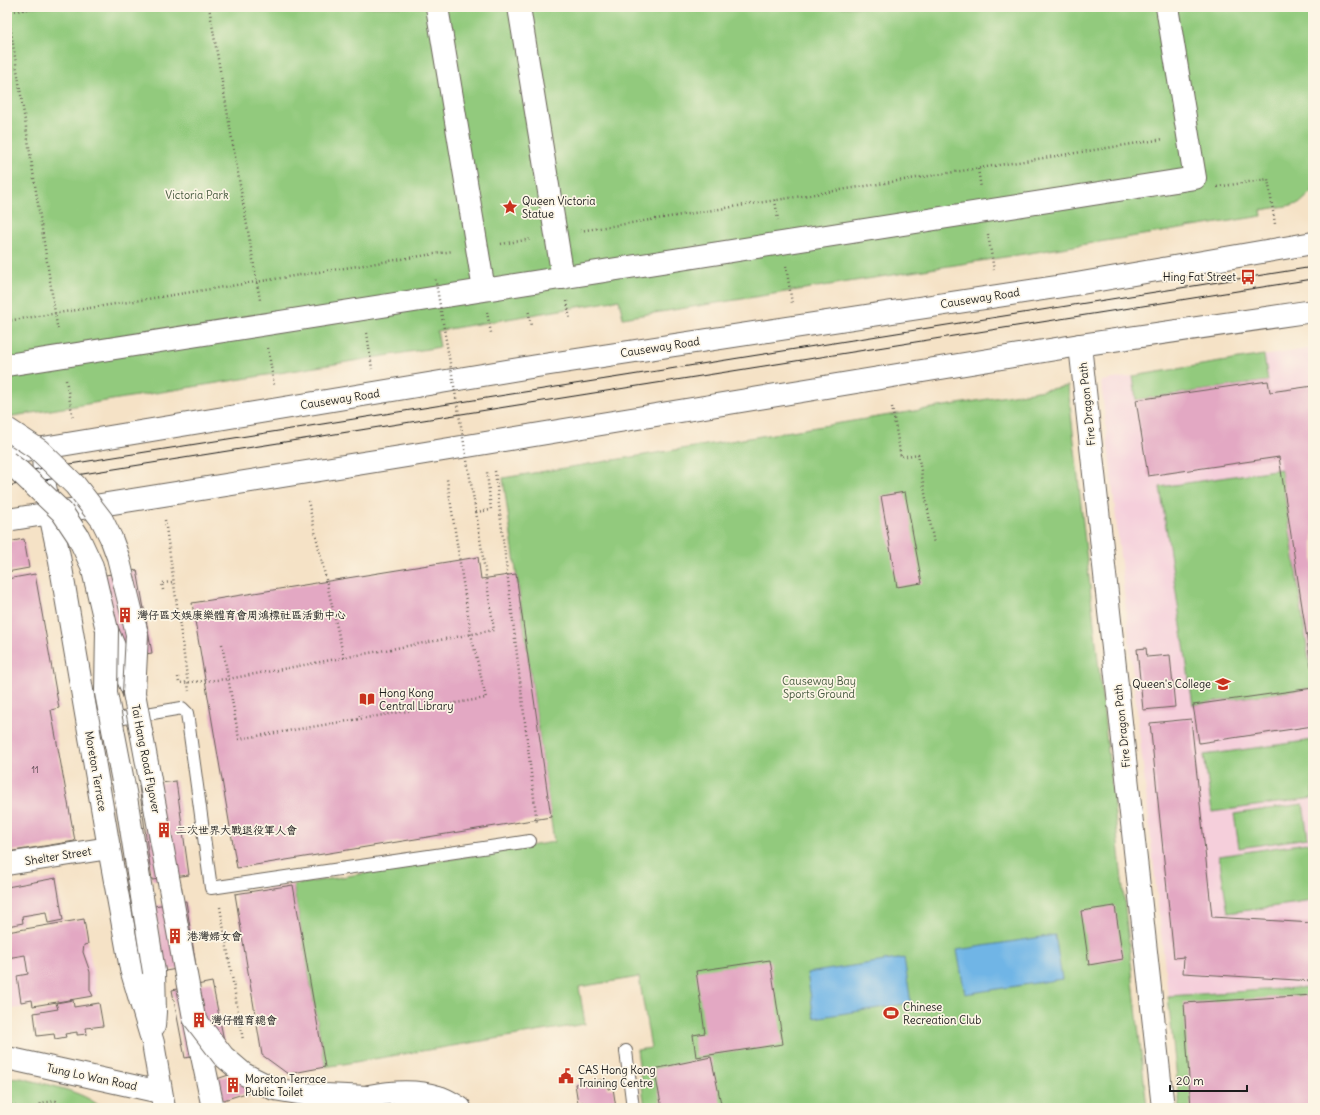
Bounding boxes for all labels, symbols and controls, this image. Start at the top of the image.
park label: Victoria Park [165,188,229,202]
place label: Queen Victoria Statue [522,194,596,221]
place icon: Queen Victoria Statue [501,198,519,216]
bus stop icon: Hing Fat Street [1239,268,1257,286]
place label: Hing Fat Street [1163,270,1236,284]
street label: Causeway Road [939,285,1021,311]
street label: Causeway Road [619,334,701,360]
street label: Fire Dragon Path [1076,362,1098,446]
street label: Causeway Road [299,386,381,412]
building icon: 灣仔區文娛康樂體育會周鴻標社區活動中心 [116,606,134,624]
place label: 灣仔區文娛康樂體育會周鴻標社區活動中心 [137,608,346,622]
park label: Causeway Bay Sports Ground [782,674,856,701]
school or university icon: Queen's College [1214,675,1232,693]
place label: Queen's College [1132,677,1211,691]
street label: Fire Dragon Path [1111,684,1133,768]
place label: Hong Kong Central Library [379,686,454,713]
library icon: Hong Kong Central Library [358,690,376,708]
street label: Tai Hang Road Flyover [129,703,164,815]
street label: Moreton Terrace [82,730,110,812]
house number: 11 [31,764,39,775]
building icon: 二次世界大戰退役軍人會 [155,821,173,839]
place label: 二次世界大戰退役軍人會 [176,823,297,837]
street label: Shelter Street [24,844,92,868]
building icon: 港灣婦女會 [166,927,184,945]
place label: 港灣婦女會 [187,929,242,943]
place label: Chinese Recreation Club [903,1000,981,1027]
sports icon: Chinese Recreation Club [882,1004,900,1022]
building icon: 灣仔體育總會 [190,1011,208,1029]
place label: 灣仔體育總會 [211,1013,277,1027]
street label: Tung Lo Wan Road [46,1061,139,1094]
place label: CAS Hong Kong Training Centre [578,1063,656,1090]
public building icon: CAS Hong Kong Training Centre [557,1067,575,1085]
scale bar [1170,1067,1247,1093]
place label: Moreton Terrace Public Toilet [245,1072,326,1099]
text: 20 m [1176,1073,1204,1088]
building icon: Moreton Terrace Public Toilet [224,1076,242,1094]

